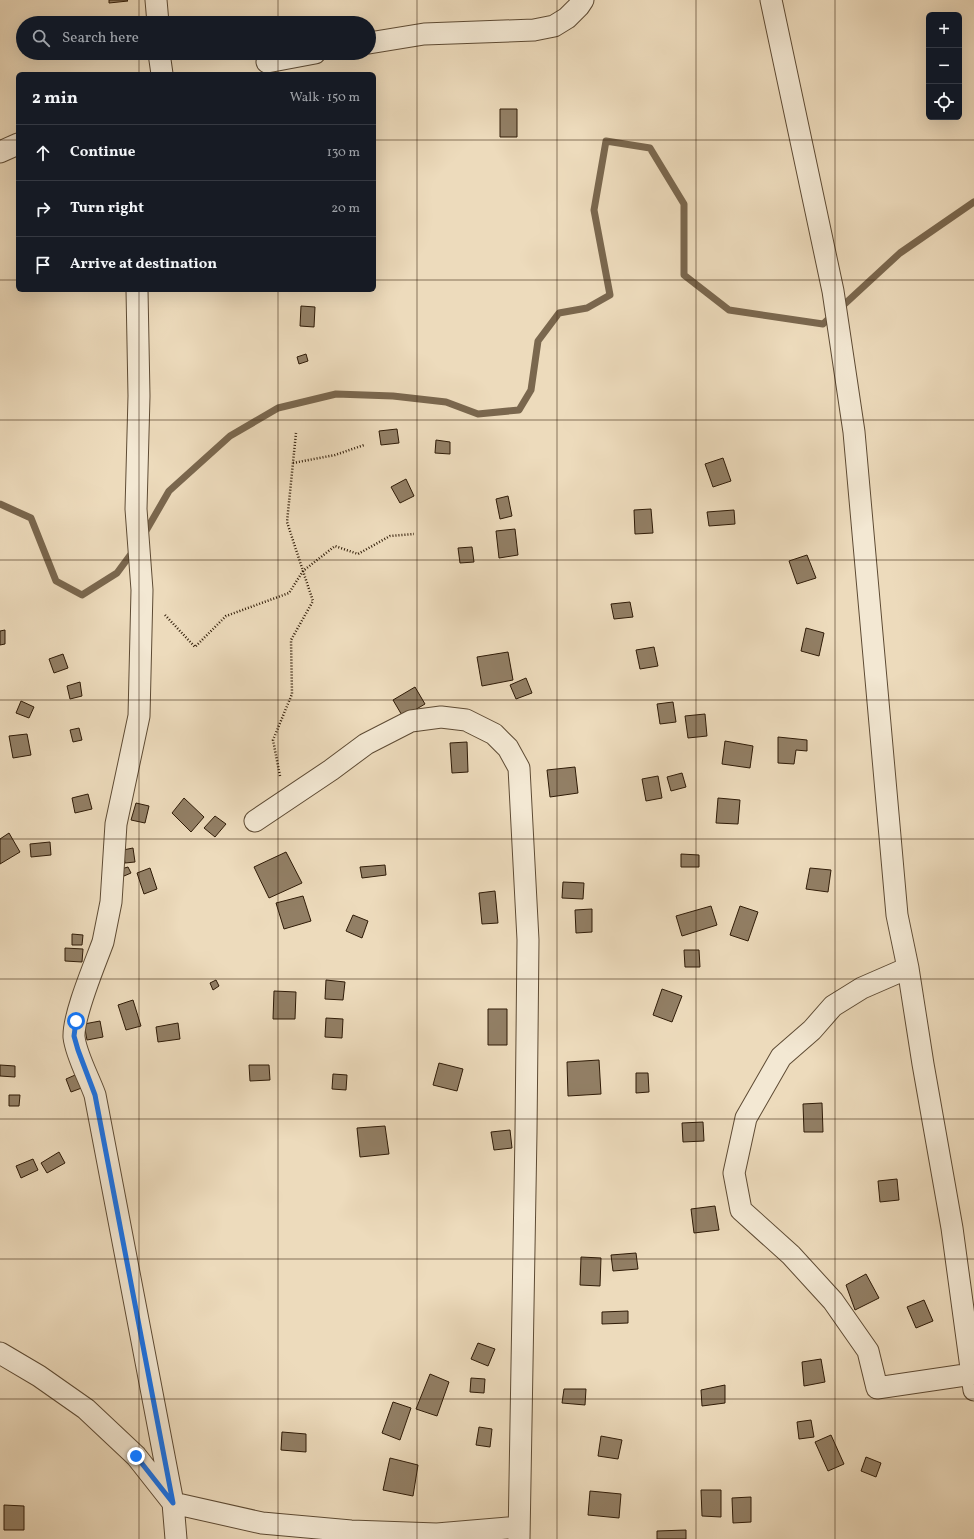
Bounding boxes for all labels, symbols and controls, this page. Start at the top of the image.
map controls [926,12,962,120]
button: + [926,12,962,48]
search box [16,16,376,60]
icon: search [30,27,52,49]
text: Search here [62,28,139,49]
button: − [926,48,962,84]
button: locate [926,84,962,120]
text: 2 min [32,87,78,110]
text: Walk · 150 m [290,89,360,107]
icon: ahead [32,142,54,164]
text: Continue [70,142,135,163]
text: 130 m [327,144,360,162]
icon: right [32,198,54,220]
text: Turn right [70,198,144,219]
text: 20 m [331,200,360,218]
icon: arrive [32,254,54,276]
text: Arrive at destination [70,254,217,275]
route start [67,1012,85,1030]
route end [127,1447,145,1465]

